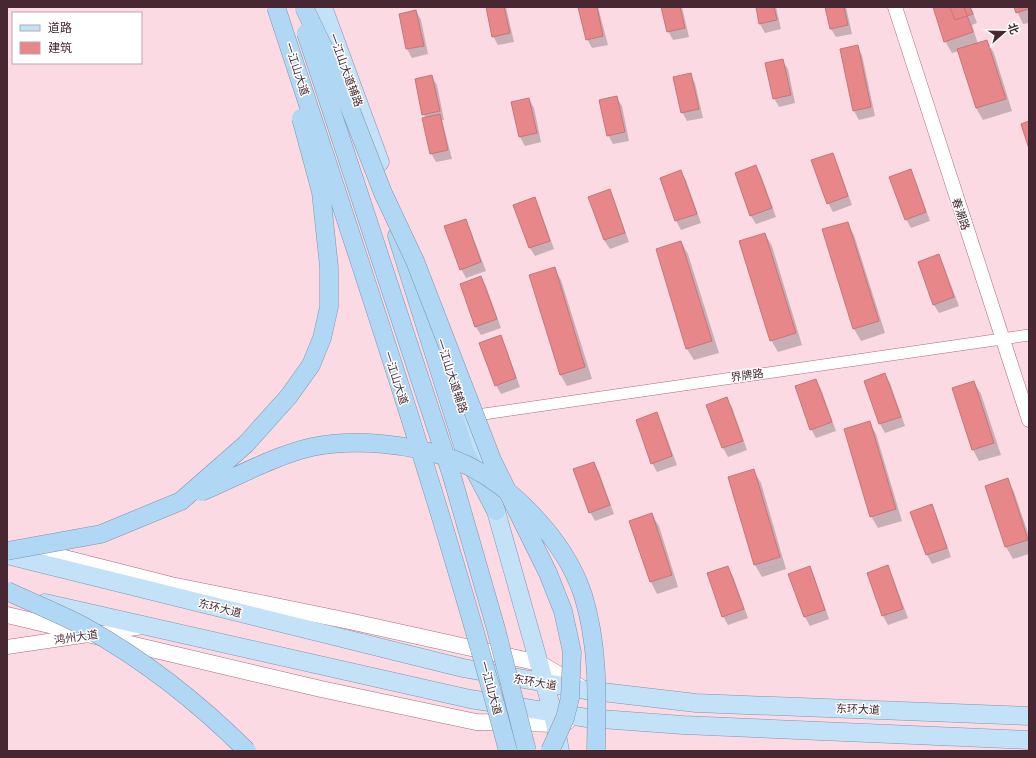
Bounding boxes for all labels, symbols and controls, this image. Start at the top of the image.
legend [12,12,142,64]
north arrow [984,12,1024,52]
text: 道路 [48,21,72,35]
text: 北 [1005,21,1021,36]
street label: 一江山大道辅路 [326,32,365,109]
text: 建筑 [48,41,72,55]
street label: 一江山大道 [282,41,311,97]
street label: 春潮路 [949,196,972,232]
street label: 一江山大道辅路 [433,338,470,415]
street label: 一江山大道 [381,350,410,406]
street label: 界牌路 [730,367,764,384]
street label: 东环大道 [197,597,243,620]
street label: 鸿州大道 [53,628,99,647]
street label: 一江山大道 [477,660,504,716]
street label: 东环大道 [512,672,558,693]
street label: 东环大道 [836,702,880,717]

